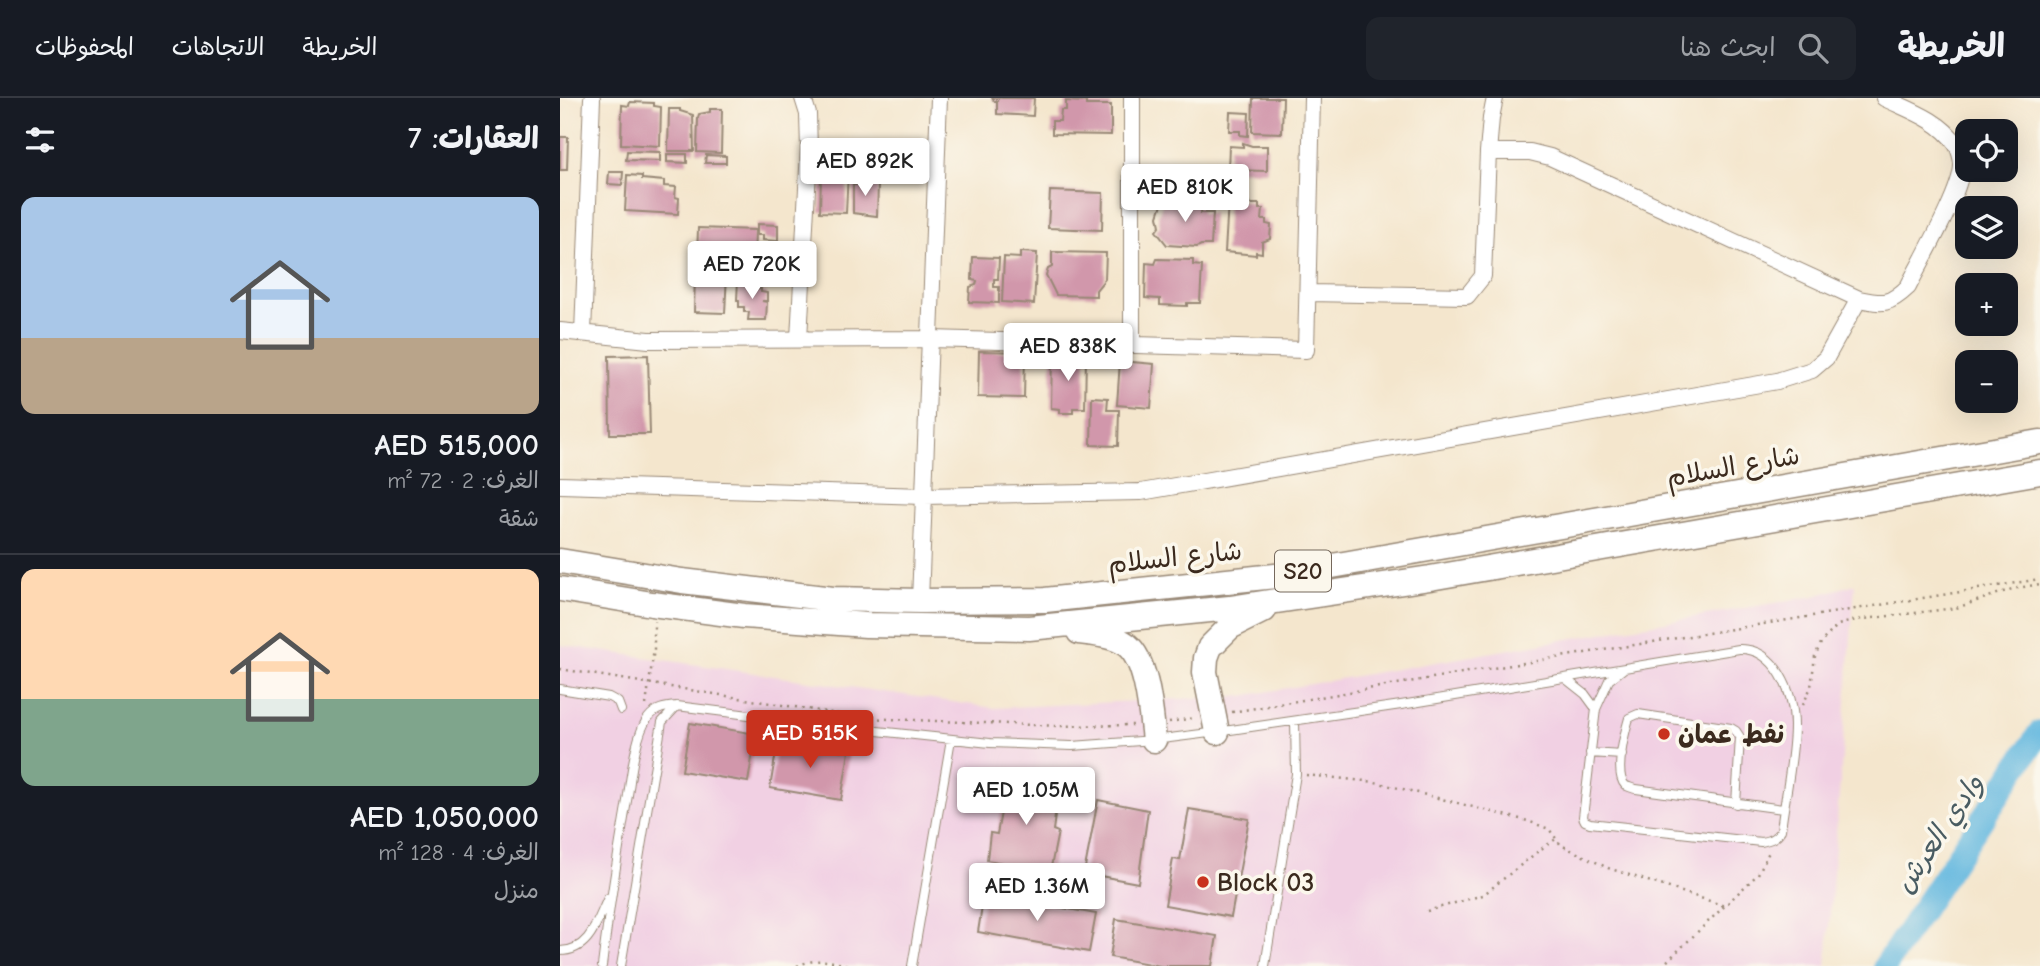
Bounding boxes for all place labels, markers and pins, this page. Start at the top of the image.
pin: AED 892K [793,139,937,198]
pin: AED 810K [1113,164,1257,224]
pin: AED 720K [680,242,824,301]
pin: AED 838K [996,324,1140,383]
pin: AED 515K [738,710,882,770]
place label: نفط عمان [1678,720,1784,750]
marker: نفط عمان [1656,726,1672,742]
pin: AED 1.05M [946,768,1106,827]
pin: AED 1.36M [957,864,1117,923]
place label: Block 03 [1217,868,1314,898]
marker: Block 03 [1195,874,1211,890]

